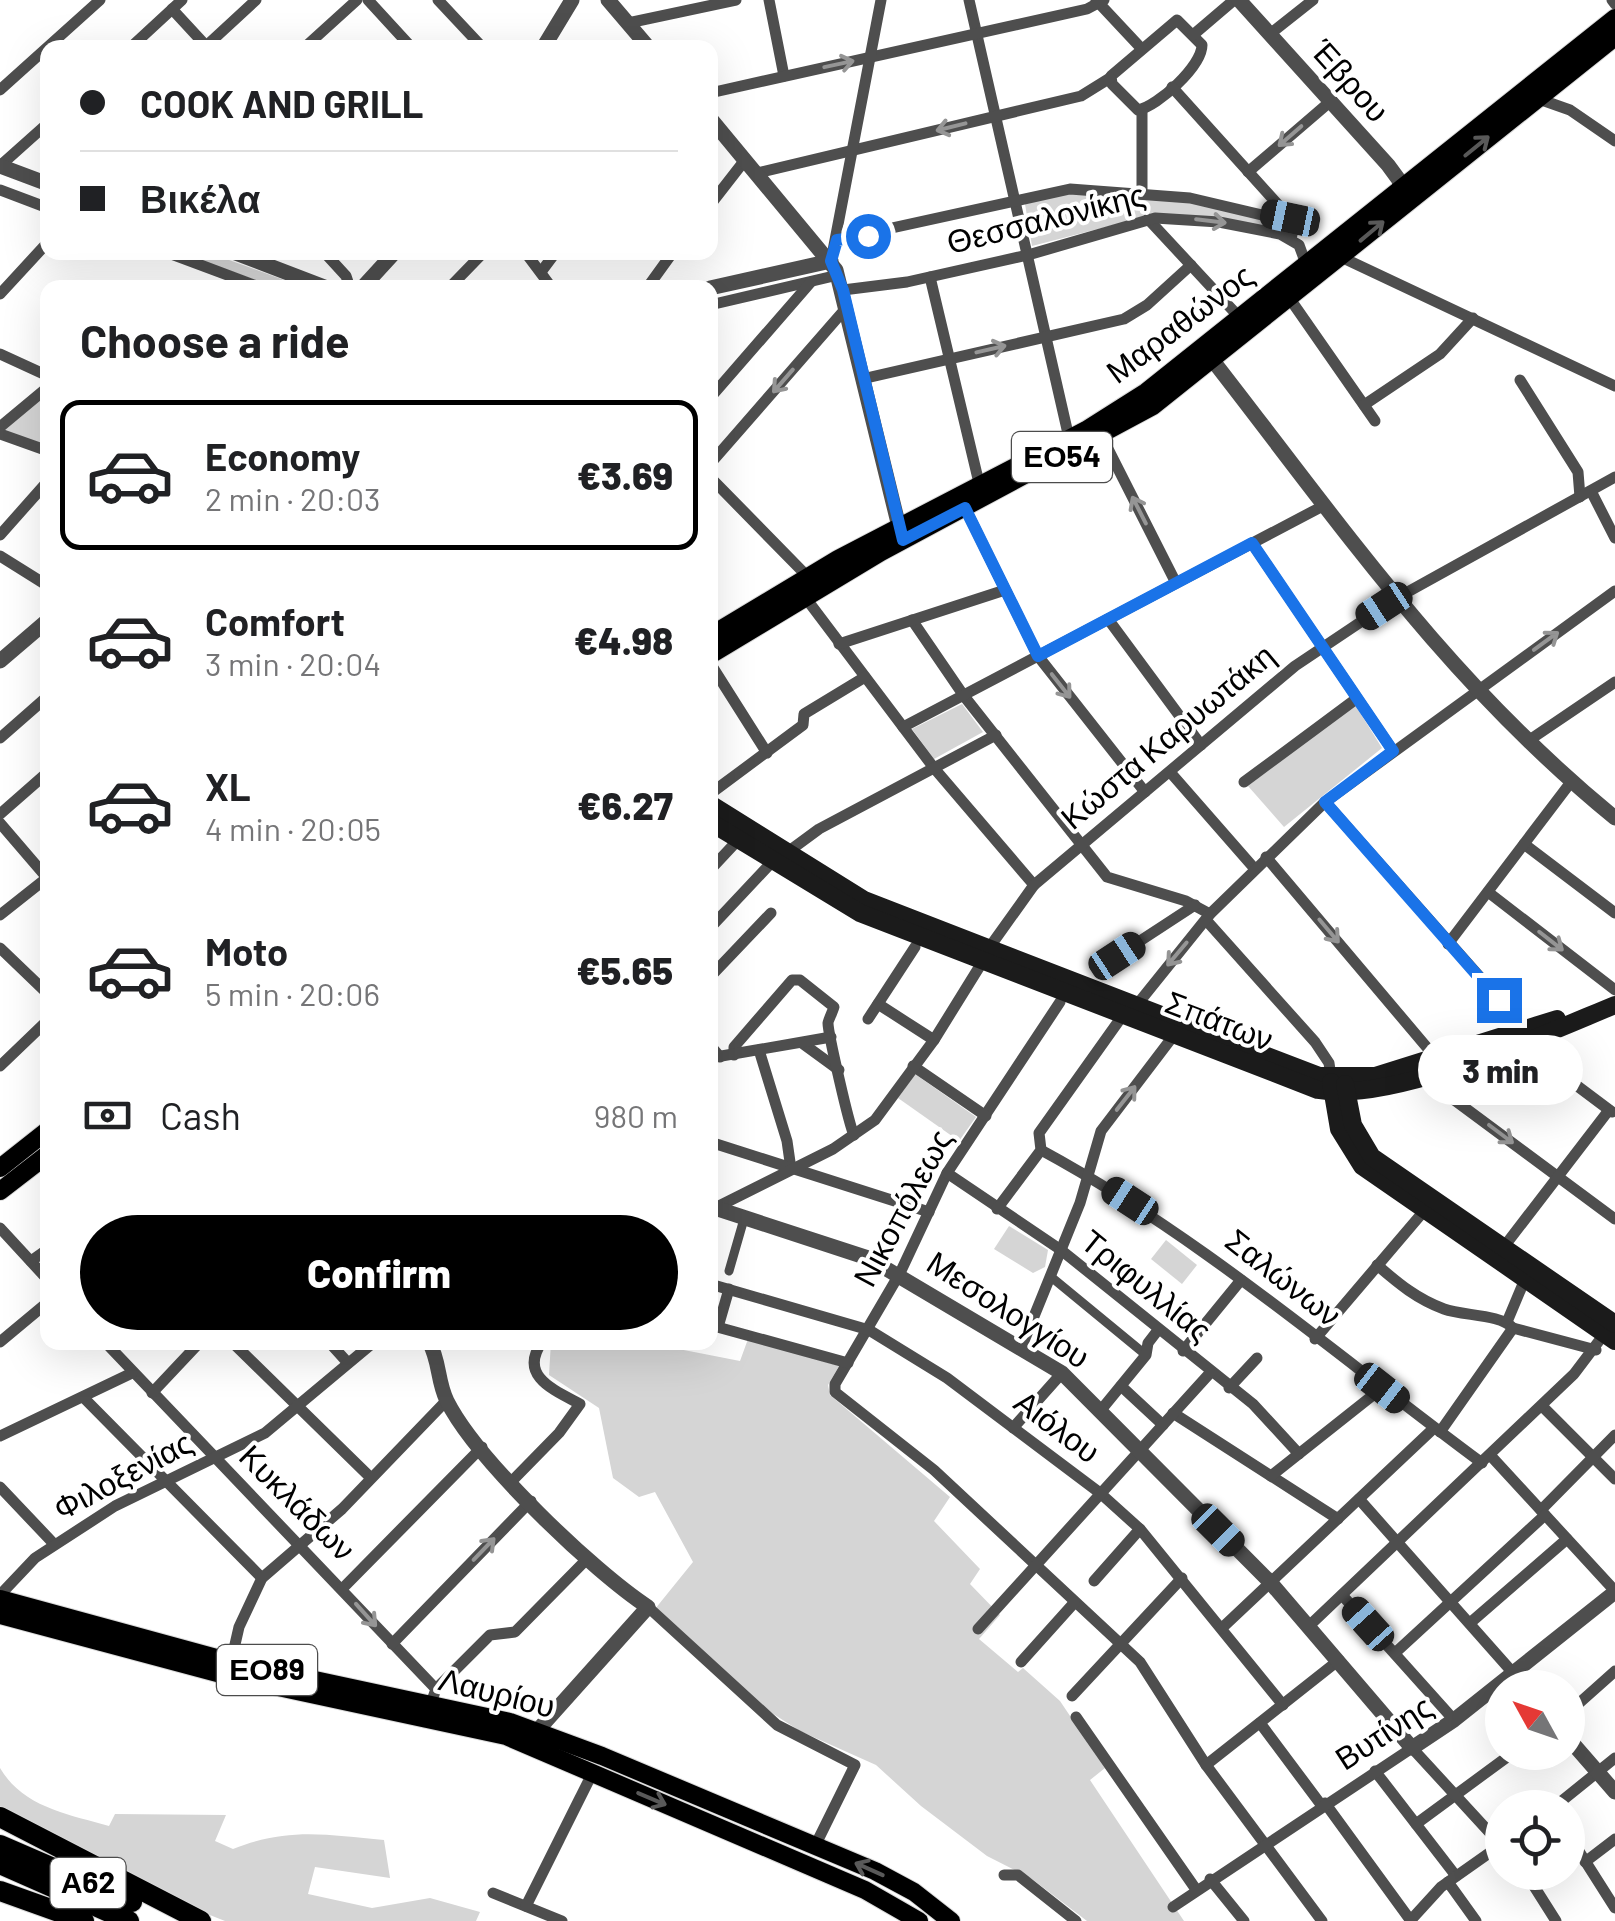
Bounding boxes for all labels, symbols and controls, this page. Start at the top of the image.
street label: Έβρου [1304,30,1398,129]
one-way arrow [822,54,854,72]
text: COOK AND GRILL [140,80,423,126]
one-way arrow [936,119,968,137]
one-way arrow [1278,125,1303,148]
one-way arrow [1464,135,1490,157]
street label: Θεσσαλονίκης [943,174,1149,261]
text: Βικέλα [140,175,260,221]
car [1258,197,1322,239]
one-way arrow [1194,212,1227,231]
route start [846,214,891,259]
one-way arrow [1359,220,1385,242]
street label: Μαραθώνος [1098,255,1260,391]
text: Choose a ride [80,313,350,367]
one-way arrow [974,339,1006,357]
one-way arrow [771,368,794,393]
icon: car [85,430,175,520]
road number: ΕΟ54 [1012,432,1112,482]
text: Economy [205,433,360,479]
text: €3.69 [577,452,673,498]
text: 2 min · 20:03 [205,479,381,517]
one-way arrow [1128,496,1147,526]
car [1351,577,1417,635]
icon: car [85,595,175,685]
text: Comfort [205,598,345,644]
text: €4.98 [574,617,673,663]
one-way arrow [1532,631,1559,652]
street label: Κώστα Καρυωτάκη [1052,635,1282,837]
text: 3 min · 20:04 [205,644,381,682]
one-way arrow [1050,672,1072,698]
icon: car [85,760,175,850]
text: XL [205,763,251,809]
text: €6.27 [577,782,673,828]
text: 4 min · 20:05 [205,809,381,847]
one-way arrow [1318,918,1340,944]
icon: car [85,925,175,1015]
car [1084,927,1150,985]
text: Moto [205,928,288,974]
one-way arrow [1538,929,1564,951]
one-way arrow [1166,941,1188,967]
text: €5.65 [576,947,673,993]
text: 5 min · 20:06 [205,974,380,1012]
route end [1477,978,1522,1023]
street label: Σπάτων [1161,981,1279,1057]
callout: 3 min [1416,1035,1582,1105]
text: 3 min [1462,1051,1539,1089]
one-way arrow [1115,1085,1136,1112]
icon: cash [80,1088,135,1143]
text: Cash [160,1092,241,1138]
text: 980 m [594,1096,678,1134]
street label: Νικοπόλεως [844,1122,958,1292]
one-way arrow [1487,1124,1514,1145]
car [1097,1172,1163,1230]
button: Confirm [80,1215,678,1330]
street label: Σαλώνων [1219,1220,1349,1333]
street label: Τριφυλλίας [1074,1221,1220,1349]
street label: Μεσολογγίου [920,1242,1097,1376]
car [1349,1358,1415,1418]
street label: Αιόλου [1008,1381,1108,1470]
street label: Φιλοξενίας [46,1422,198,1527]
street label: Κυκλάδων [233,1436,364,1567]
car [1186,1498,1250,1562]
one-way arrow [472,1537,496,1561]
car [1337,1592,1399,1656]
one-way arrow [354,1602,377,1627]
road number: ΕΟ89 [217,1645,317,1695]
street label: Λαυρίου [435,1658,559,1725]
north arrow [1485,1670,1585,1770]
map controls [1485,1670,1585,1890]
street label: Βυτίνης [1327,1686,1439,1777]
button: locate [1485,1790,1585,1890]
one-way arrow [636,1791,667,1809]
road number: Α62 [51,1858,126,1908]
one-way arrow [854,1859,885,1877]

